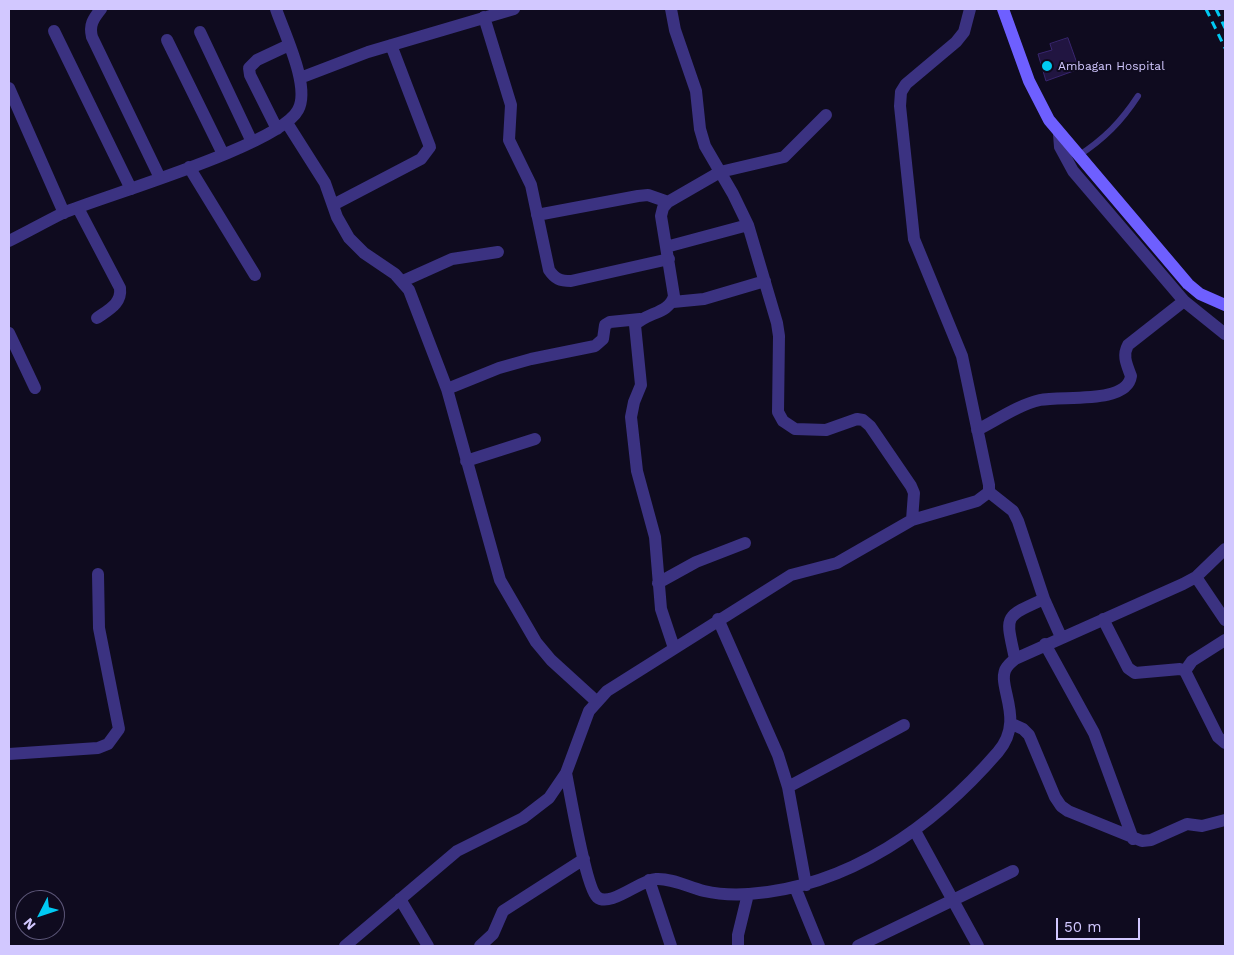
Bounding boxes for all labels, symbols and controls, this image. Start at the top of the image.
marker: Ambagan Hospital [1040,59,1054,73]
place label: Ambagan Hospital [1058,59,1165,73]
north arrow [15,890,65,940]
scale bar [1059,908,1143,940]
text: N [20,915,39,933]
text: 50 m [1064,918,1101,936]

